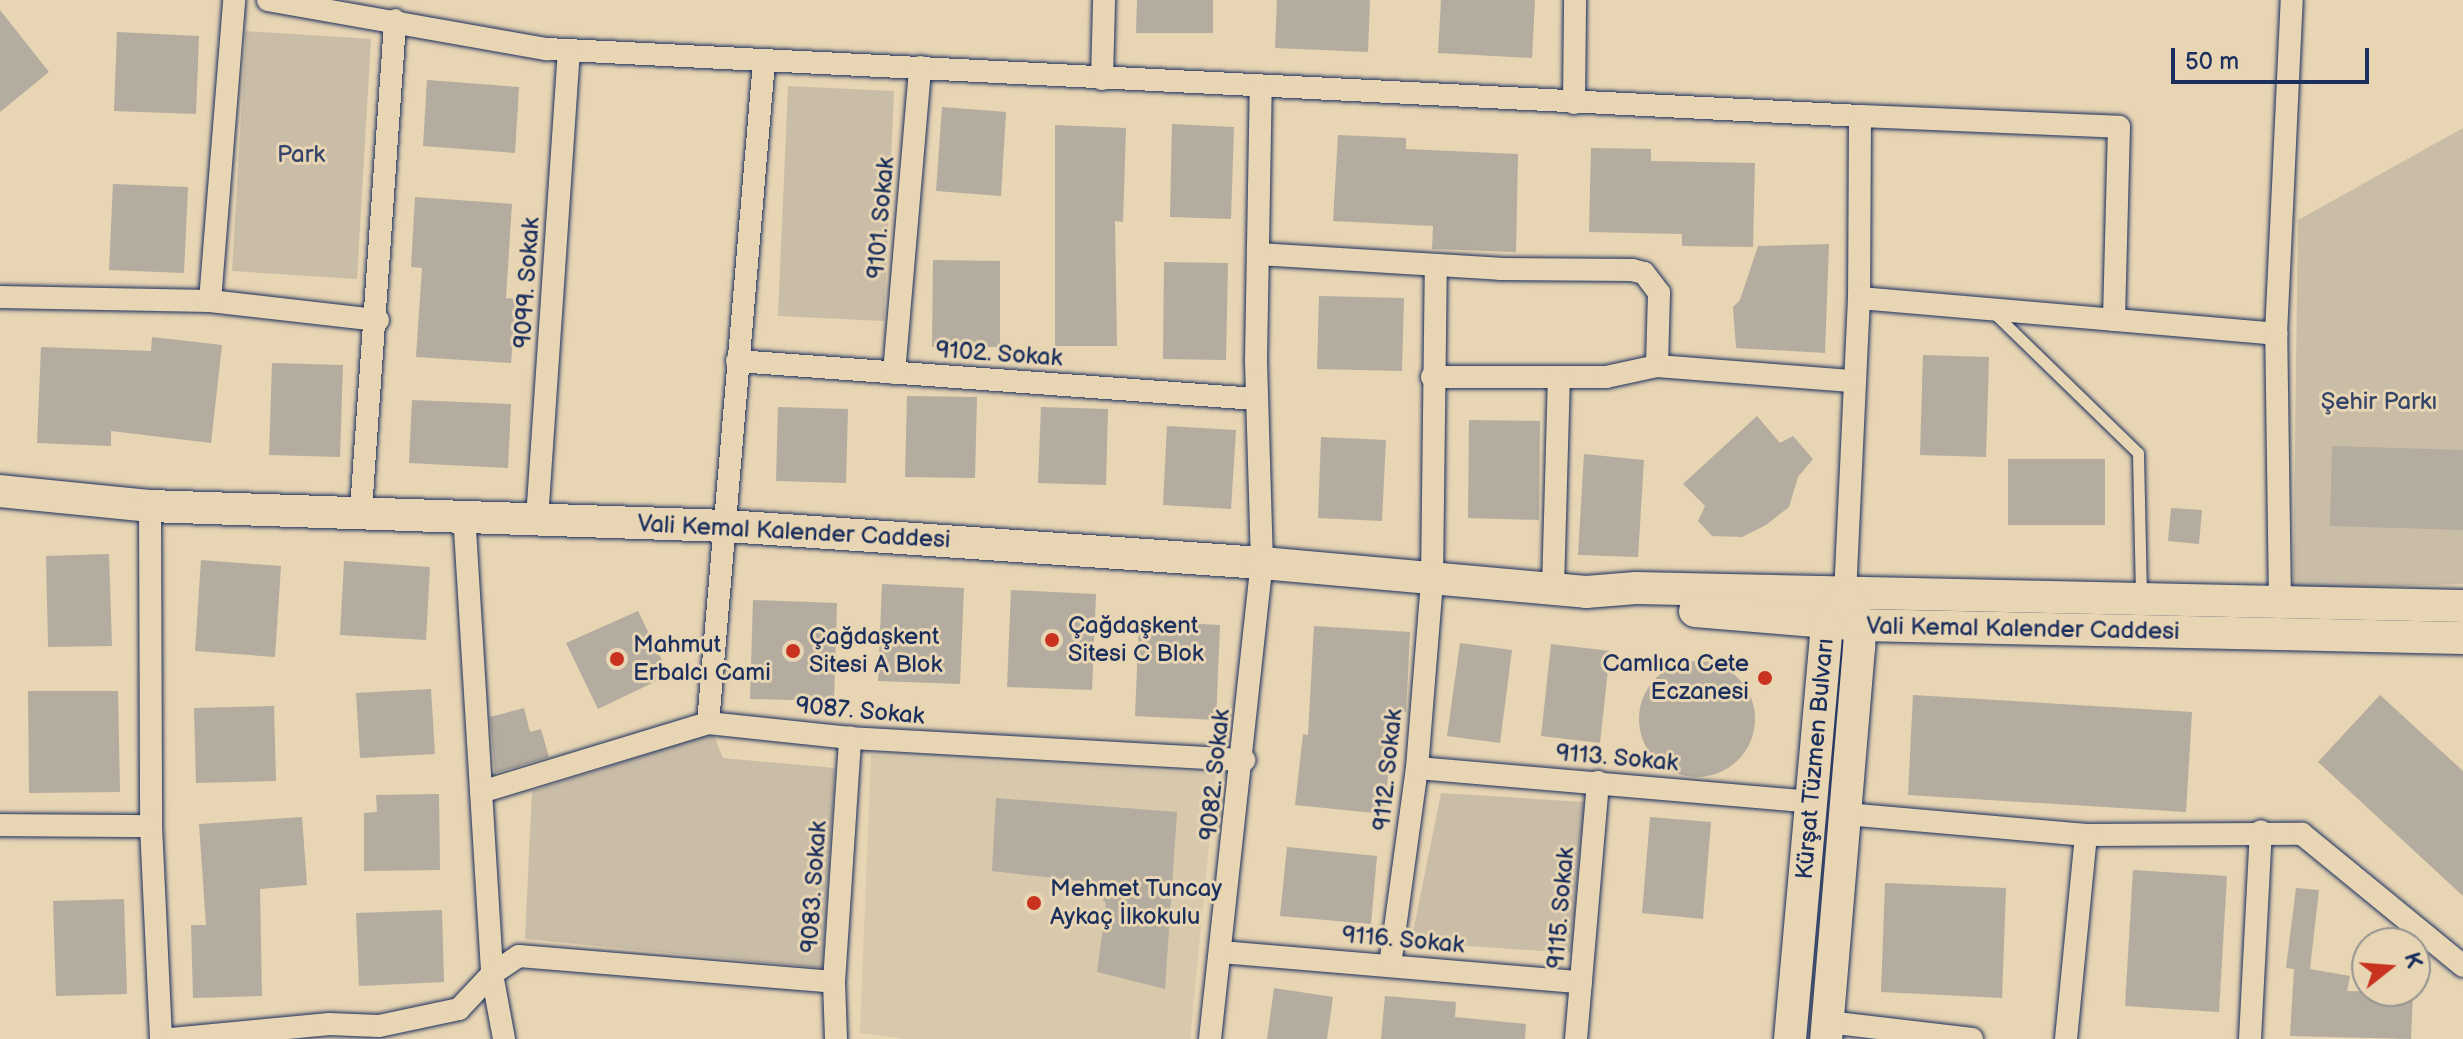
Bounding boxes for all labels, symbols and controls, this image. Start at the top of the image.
scale bar [2175,32,2373,82]
text: 50 m [2185,47,2239,76]
park label: Park [277,141,325,169]
street label: 9101. Sokak [861,156,901,280]
street label: 9099. Sokak [508,216,546,350]
street label: 9102. Sokak [934,335,1064,373]
park label: Şehir Parkı [2321,388,2437,416]
street label: Vali Kemal Kalender Caddesi [637,509,951,555]
place label: Çağdaşkent Sitesi C Blok [1068,612,1204,668]
street label: Vali Kemal Kalender Caddesi [1866,612,2180,646]
place label: Çağdaşkent Sitesi A Blok [809,623,942,679]
place label: Mahmut Erbalcı Cami [633,631,771,687]
marker: Çağdaşkent Sitesi C Blok [1043,631,1061,649]
street label: Kürşat Tüzmen Bulvarı [1790,637,1840,881]
marker: Çağdaşkent Sitesi A Blok [784,642,802,660]
marker: Mahmut Erbalcı Cami [608,650,626,668]
place label: Camlıca Cete Eczanesi [1602,650,1749,706]
marker: Camlıca Cete Eczanesi [1756,669,1774,687]
street label: 9087. Sokak [794,691,926,731]
street label: 9082. Sokak [1194,708,1236,842]
street label: 9112. Sokak [1367,708,1409,832]
street label: 9113. Sokak [1554,738,1680,778]
street label: 9083. Sokak [795,820,833,954]
street label: 9115. Sokak [1541,846,1581,970]
place label: Mehmet Tuncay Aykaç İlkokulu [1050,875,1223,931]
marker: Mehmet Tuncay Aykaç İlkokulu [1025,894,1043,912]
street label: 9116. Sokak [1340,920,1466,960]
north arrow [2351,927,2431,1007]
text: K [2397,949,2428,972]

